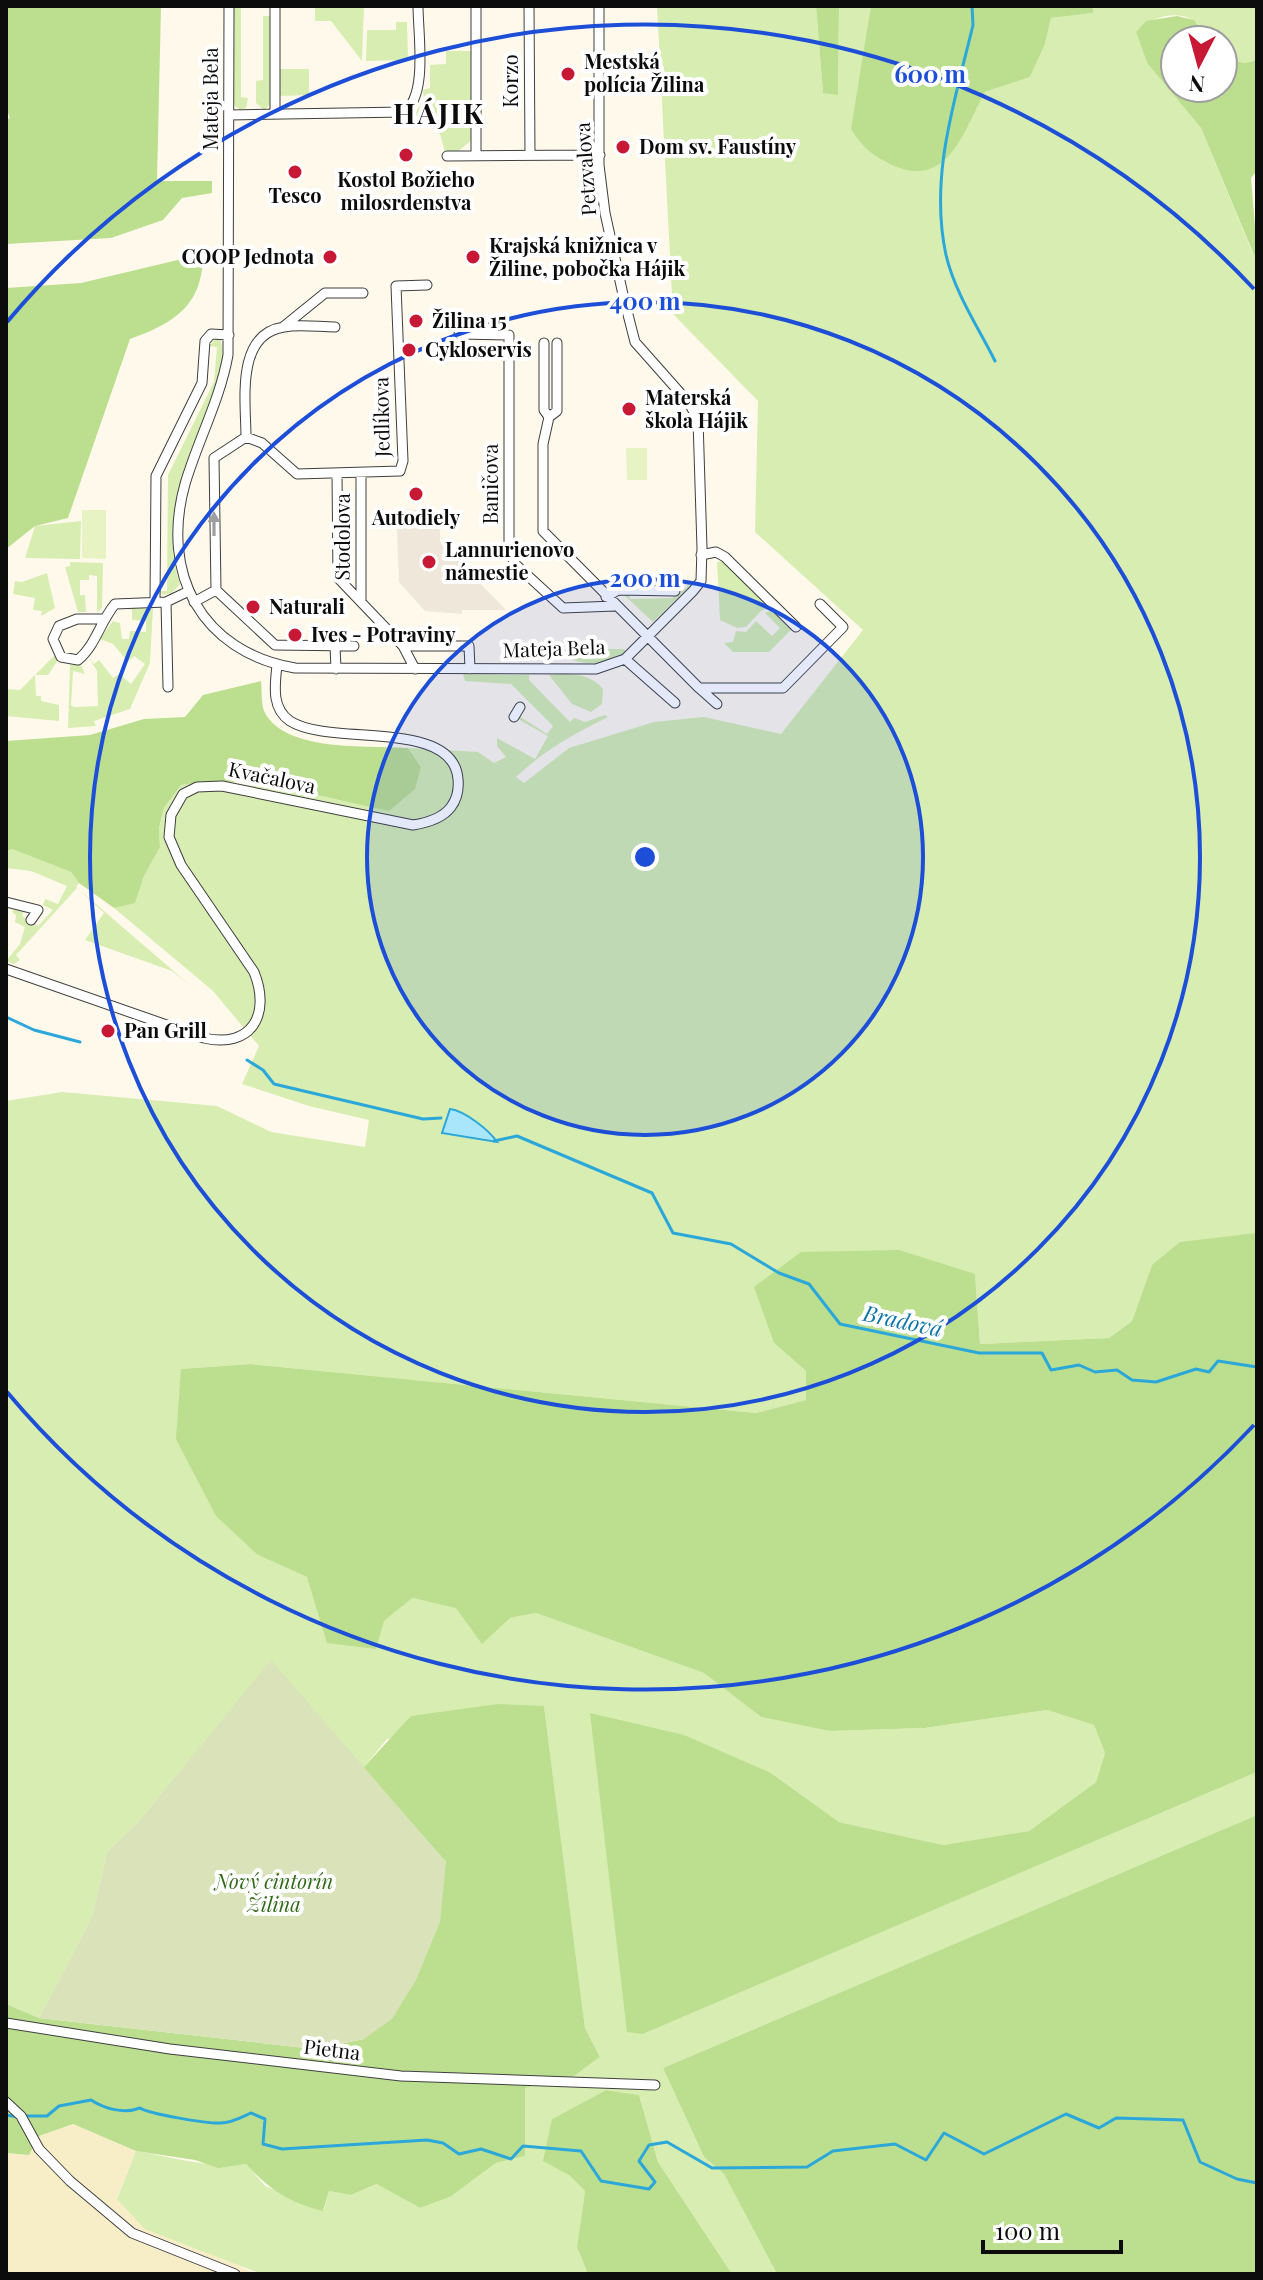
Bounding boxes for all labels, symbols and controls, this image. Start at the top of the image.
north arrow [1159,24,1239,104]
place label: Mestská polícia Žilina [584,47,705,97]
street label: Mateja Bela [196,48,223,150]
street label: Korzo [496,54,523,108]
text: 600 m [894,57,966,89]
marker: Mestská polícia Žilina [559,65,577,83]
text: N [1187,69,1206,101]
district label: HÁJIK [393,94,485,131]
street label: Petzvalova [568,121,601,217]
place label: Dom sv. Faustíny [639,132,797,159]
marker: Dom sv. Faustíny [614,138,632,156]
marker: Kostol Božieho milosrdenstva [397,146,415,164]
marker: Tesco [286,163,304,181]
place label: Kostol Božieho milosrdenstva [337,165,475,215]
place label: Tesco [268,181,322,208]
place label: Krajská knižnica v Žiline, pobočka Hájik [489,231,686,281]
place label: COOP Jednota [181,242,315,269]
marker: COOP Jednota [321,248,339,266]
marker: Krajská knižnica v Žiline, pobočka Hájik [464,248,482,266]
text: 400 m [610,284,681,316]
place label: Žilina 15 [432,306,507,333]
marker: Žilina 15 [407,312,425,330]
place label: Cykloservis [425,335,532,362]
marker: Cykloservis [400,341,418,359]
street label: Jedlíkova [366,377,395,458]
place label: Materská škola Hájik [645,383,748,433]
marker: Materská škola Hájik [620,400,638,418]
street label: Baničova [476,444,503,524]
marker: Autodiely [407,485,425,503]
street label: Stodolova [328,493,355,581]
place label: Autodiely [371,503,461,530]
one-way arrow [208,511,220,536]
place label: Lannurienovo námestie [445,535,574,585]
marker: Lannurienovo námestie [420,553,438,571]
text: 200 m [610,561,681,593]
place label: Naturali [269,592,345,619]
marker: Naturali [244,598,262,616]
place label: Ives - Potraviny [311,620,456,647]
marker: Ives - Potraviny [286,626,304,644]
street label: Mateja Bela [502,632,606,663]
street label: Kvačalova [226,754,318,799]
centre of rings [631,843,659,871]
place label: Pan Grill [124,1016,207,1043]
marker: Pan Grill [99,1022,117,1040]
water label: Bradová [860,1297,946,1343]
park label: Nový cintorín Žilina [213,1867,333,1917]
street label: Pietna [302,2032,362,2065]
scale bar [983,2204,1121,2254]
text: 100 m [995,2214,1060,2246]

